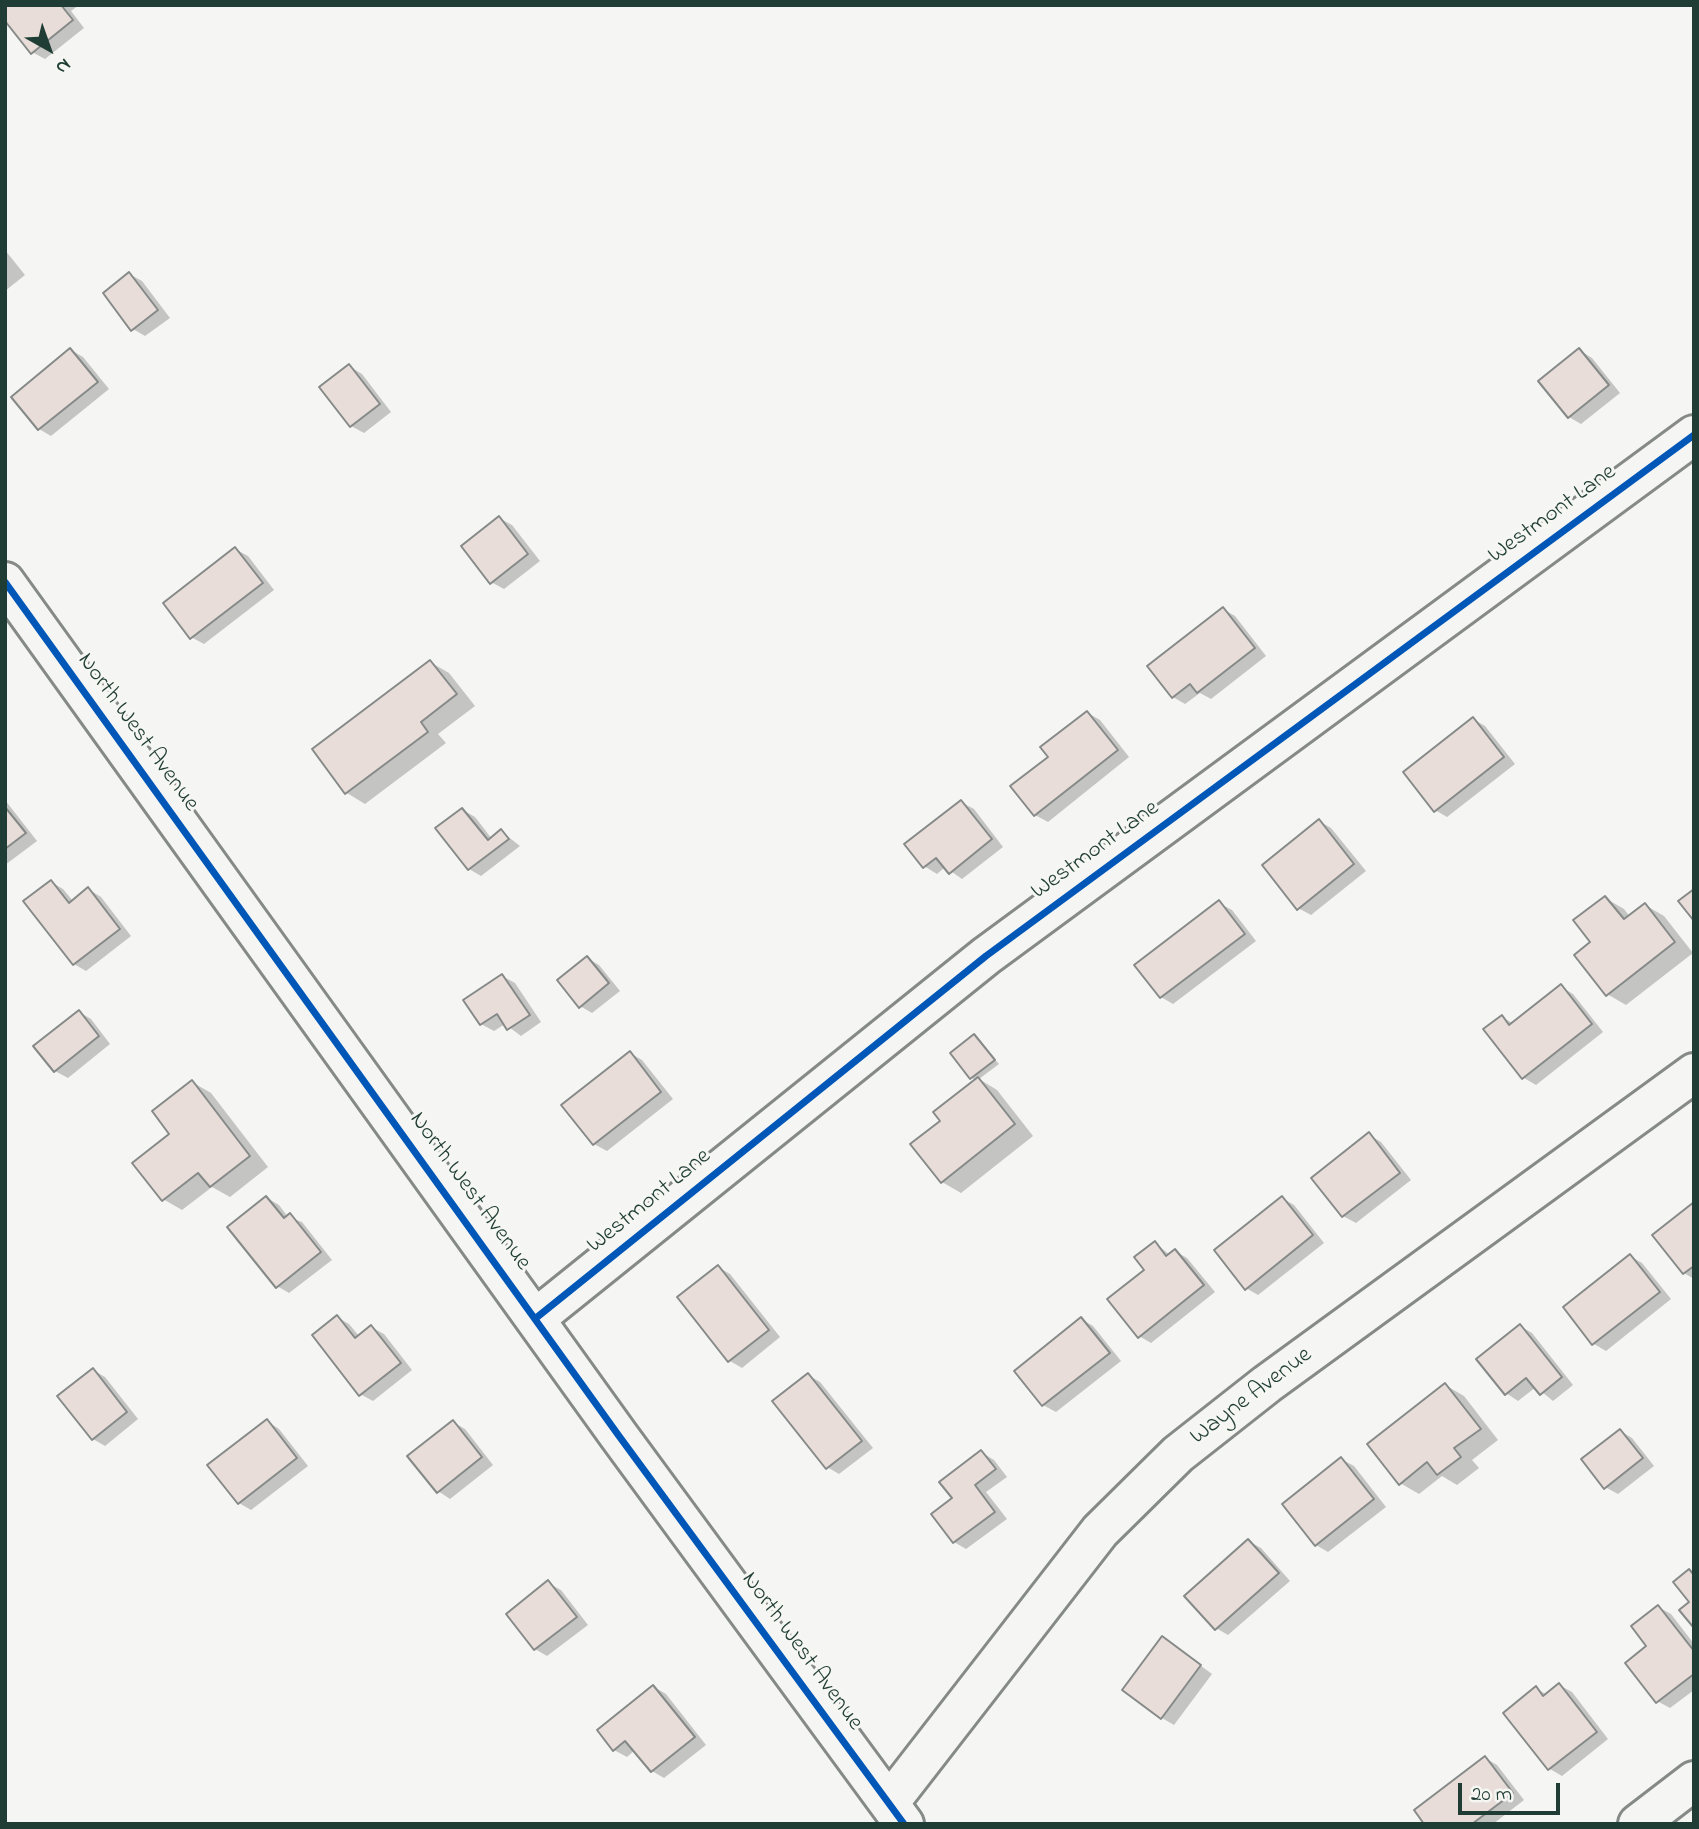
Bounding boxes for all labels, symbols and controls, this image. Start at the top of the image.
north arrow [14,14,84,84]
text: N [49,51,76,80]
street label: Westmont Lane [1483,459,1623,571]
street label: North West Avenue [70,648,204,818]
street label: Westmont Lane [1026,795,1166,907]
street label: North West Avenue [402,1107,536,1277]
street label: Westmont Lane [582,1143,718,1261]
street label: Wayne Avenue [1185,1342,1319,1452]
street label: North West Avenue [734,1567,868,1737]
scale bar [1461,1770,1562,1814]
text: 20 m [1471,1780,1512,1810]

